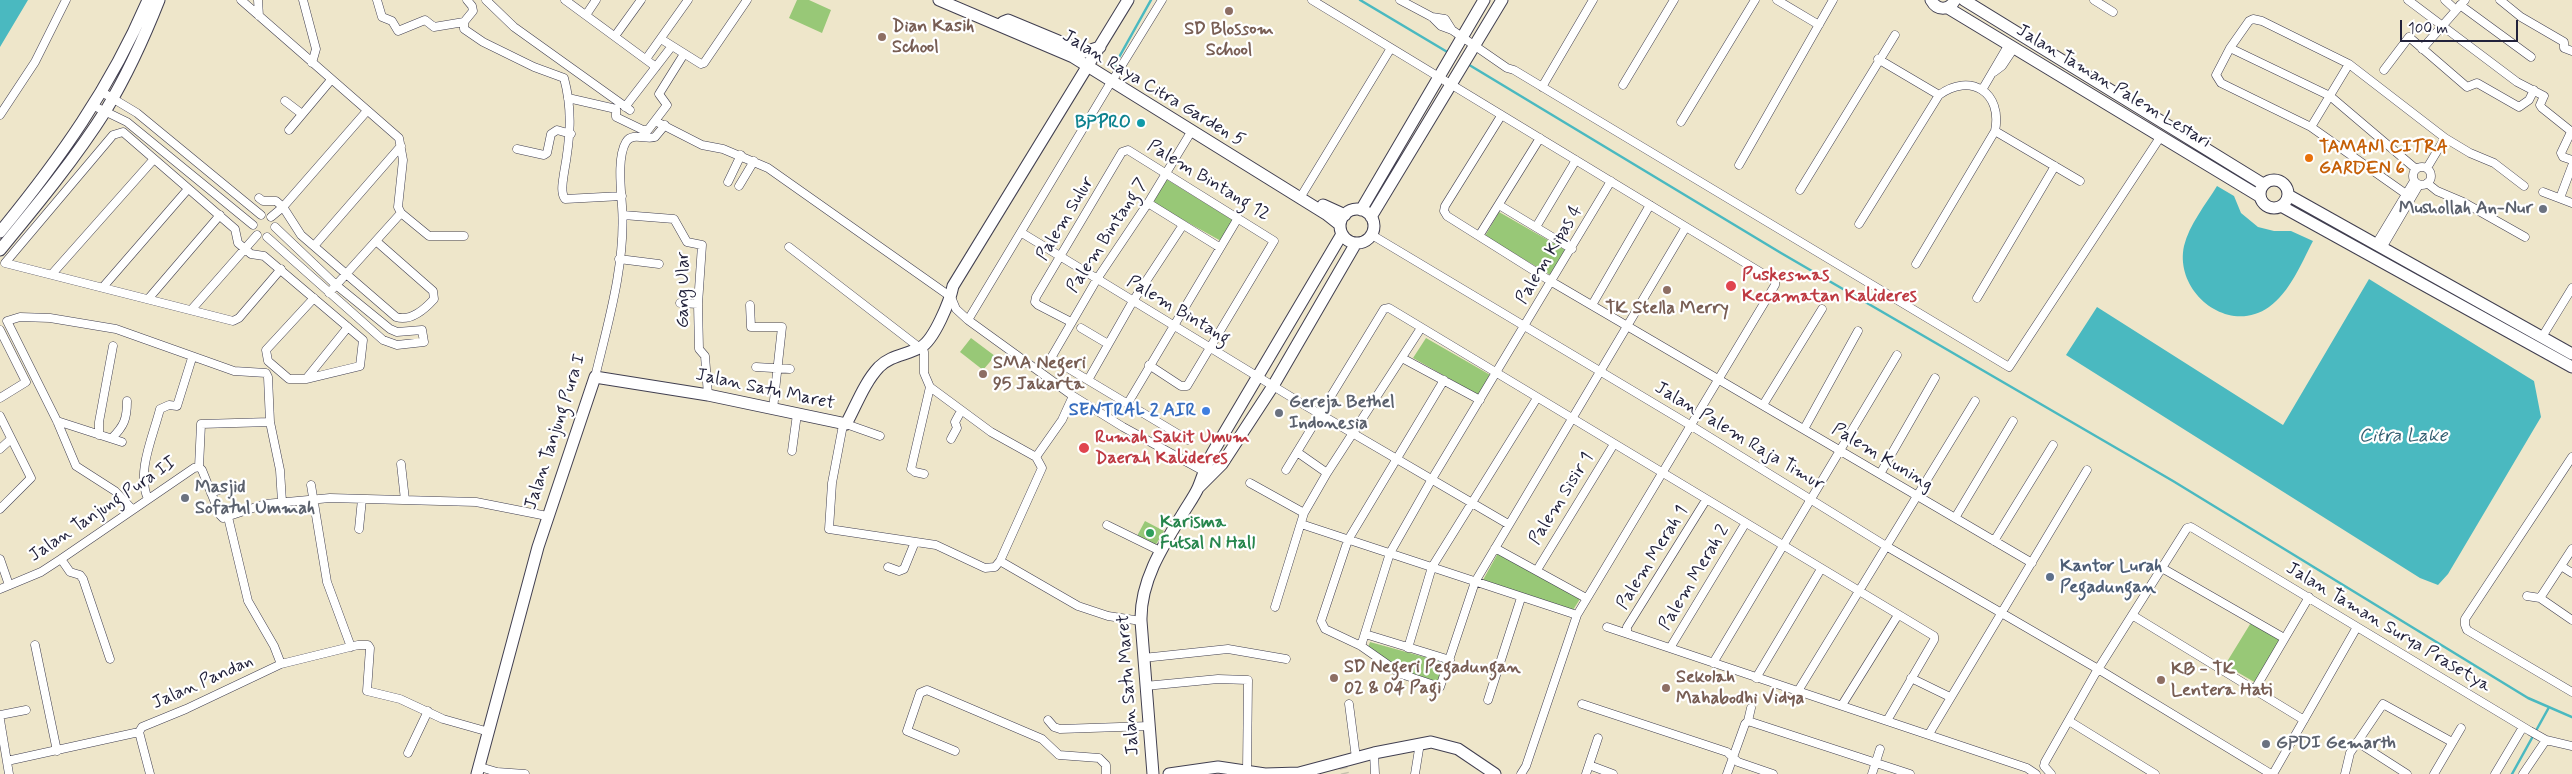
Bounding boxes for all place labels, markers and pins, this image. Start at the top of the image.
marker: SD Blossom School [1223,5,1235,17]
place label: Dian Kasih School [892,16,974,58]
place label: SD Blossom School [1184,19,1274,62]
marker: Dian Kasih School [876,31,888,43]
place label: BPPRO [1075,112,1131,134]
marker: BPPRO [1135,117,1147,129]
place label: TAMANI CITRA GARDEN 6 [2319,137,2448,180]
marker: TAMANI CITRA GARDEN 6 [2303,152,2315,164]
place label: Mushollah An-Nur [2399,198,2533,220]
marker: Mushollah An-Nur [2537,203,2549,215]
place label: Puskesmas Kecamatan Kalideres [1742,265,1917,308]
marker: Puskesmas Kecamatan Kalideres [1724,279,1738,293]
marker: TK Stella Merry [1661,284,1673,296]
place label: TK Stella Merry [1605,298,1729,320]
place label: SMA Negeri 95 Jakarta [993,353,1086,396]
marker: SMA Negeri 95 Jakarta [977,368,989,380]
place label: Gereja Bethel Indonesia [1289,392,1395,434]
place label: SENTRAL 2 AIR [1069,400,1196,422]
marker: SENTRAL 2 AIR [1200,405,1212,417]
marker: Gereja Bethel Indonesia [1273,407,1285,419]
place label: Rumah Sakit Umum Daerah Kalideres [1095,427,1249,469]
marker: Rumah Sakit Umum Daerah Kalideres [1077,441,1091,455]
place label: Masjid Sofatul Ummah [195,477,315,520]
marker: Masjid Sofatul Ummah [179,492,191,504]
place label: Karisma Futsal N Hall [1160,512,1255,554]
marker: Karisma Futsal N Hall [1144,527,1156,539]
place label: Kantor Lurah Pegadungan [2060,556,2162,598]
marker: Kantor Lurah Pegadungan [2044,571,2056,583]
place label: SD Negeri Pegadungan 02 & 04 Pagi [1344,657,1521,700]
place label: KB - TK Lentera Hati [2171,659,2272,702]
place label: Sekolah Mahabodhi Vidya [1676,667,1804,710]
marker: SD Negeri Pegadungan 02 & 04 Pagi [1328,672,1340,684]
marker: KB - TK Lentera Hati [2155,674,2167,686]
marker: Sekolah Mahabodhi Vidya [1660,682,1672,694]
place label: GPDI Gemarth [2276,733,2396,755]
marker: GPDI Gemarth [2260,738,2272,750]

